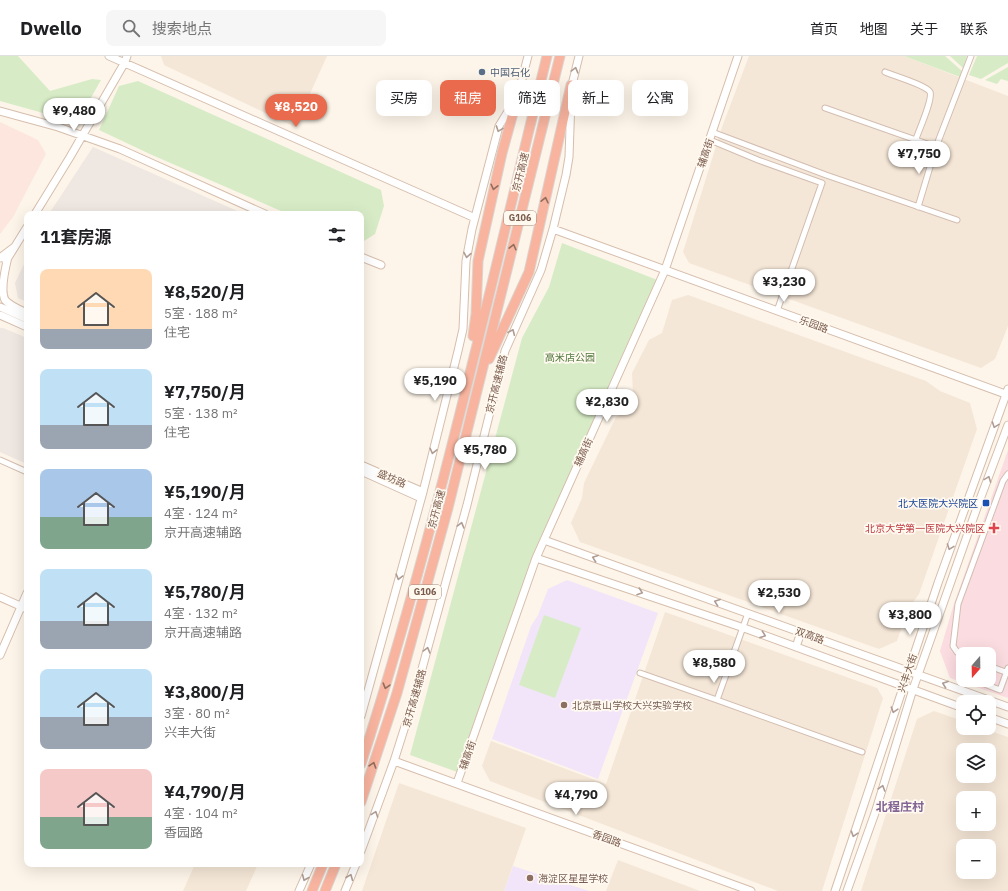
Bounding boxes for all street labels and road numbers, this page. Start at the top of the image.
street label: 辅高街 [694,137,717,169]
street label: 京开高速 [509,151,532,193]
road number: G106 [504,211,536,225]
street label: 乐园路 [798,313,830,336]
street label: 京开高速辅路 [483,353,510,415]
street label: 辅高街 [571,436,595,469]
street label: 盛坊路 [375,467,408,490]
street label: 京开高速 [425,488,448,530]
road number: G106 [409,585,441,599]
street label: 双高路 [794,624,826,647]
street label: 兴丰大街 [895,652,920,694]
street label: 京开高速辅路 [400,668,429,729]
street label: 辅高街 [456,739,479,771]
street label: 香园路 [591,827,623,850]

